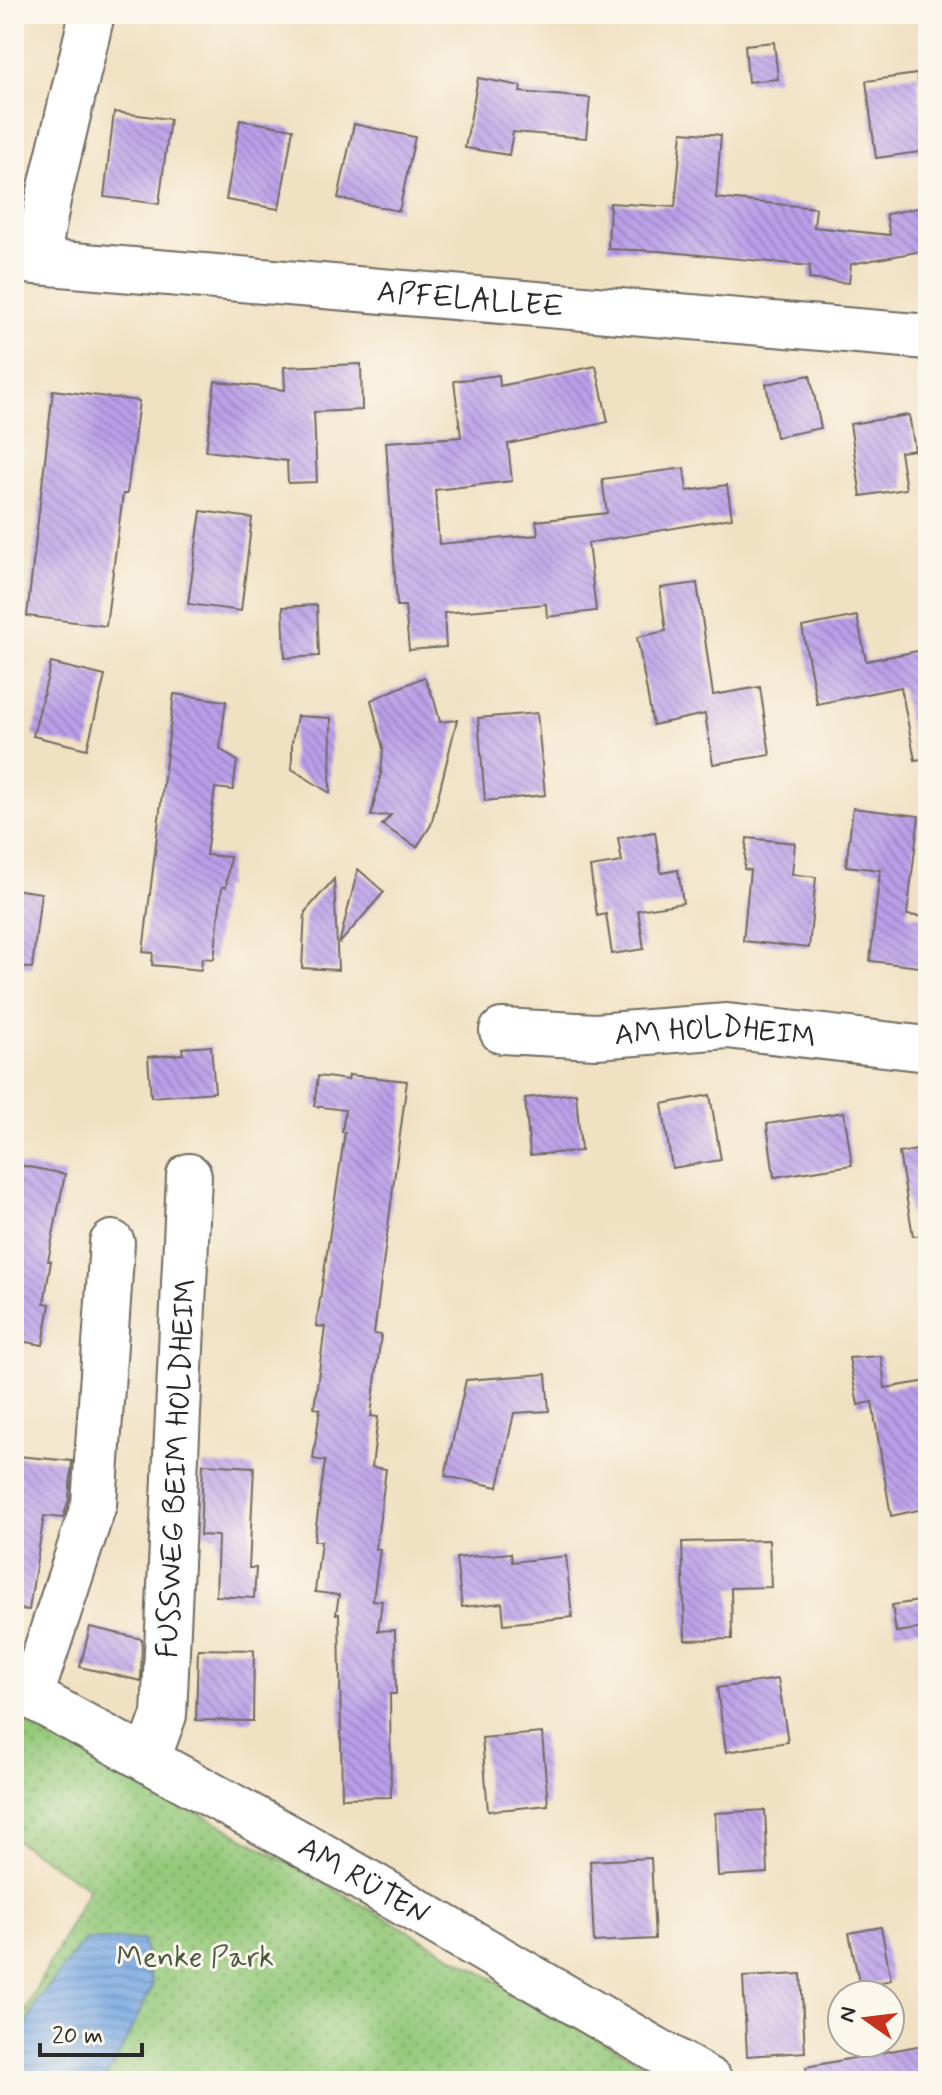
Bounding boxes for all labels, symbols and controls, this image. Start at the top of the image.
street label: APFELALLEE [375,273,565,327]
street label: AM HOLDHEIM [613,1008,818,1057]
street label: FUSSWEG BEIM HOLDHEIM [149,1277,205,1659]
street label: AM RÜTEN [291,1828,436,1935]
park label: Menke Park [116,1938,274,1977]
north arrow [826,1979,906,2059]
text: N [833,2004,864,2025]
scale bar [40,2007,142,2057]
text: 20 m [52,2021,103,2052]

